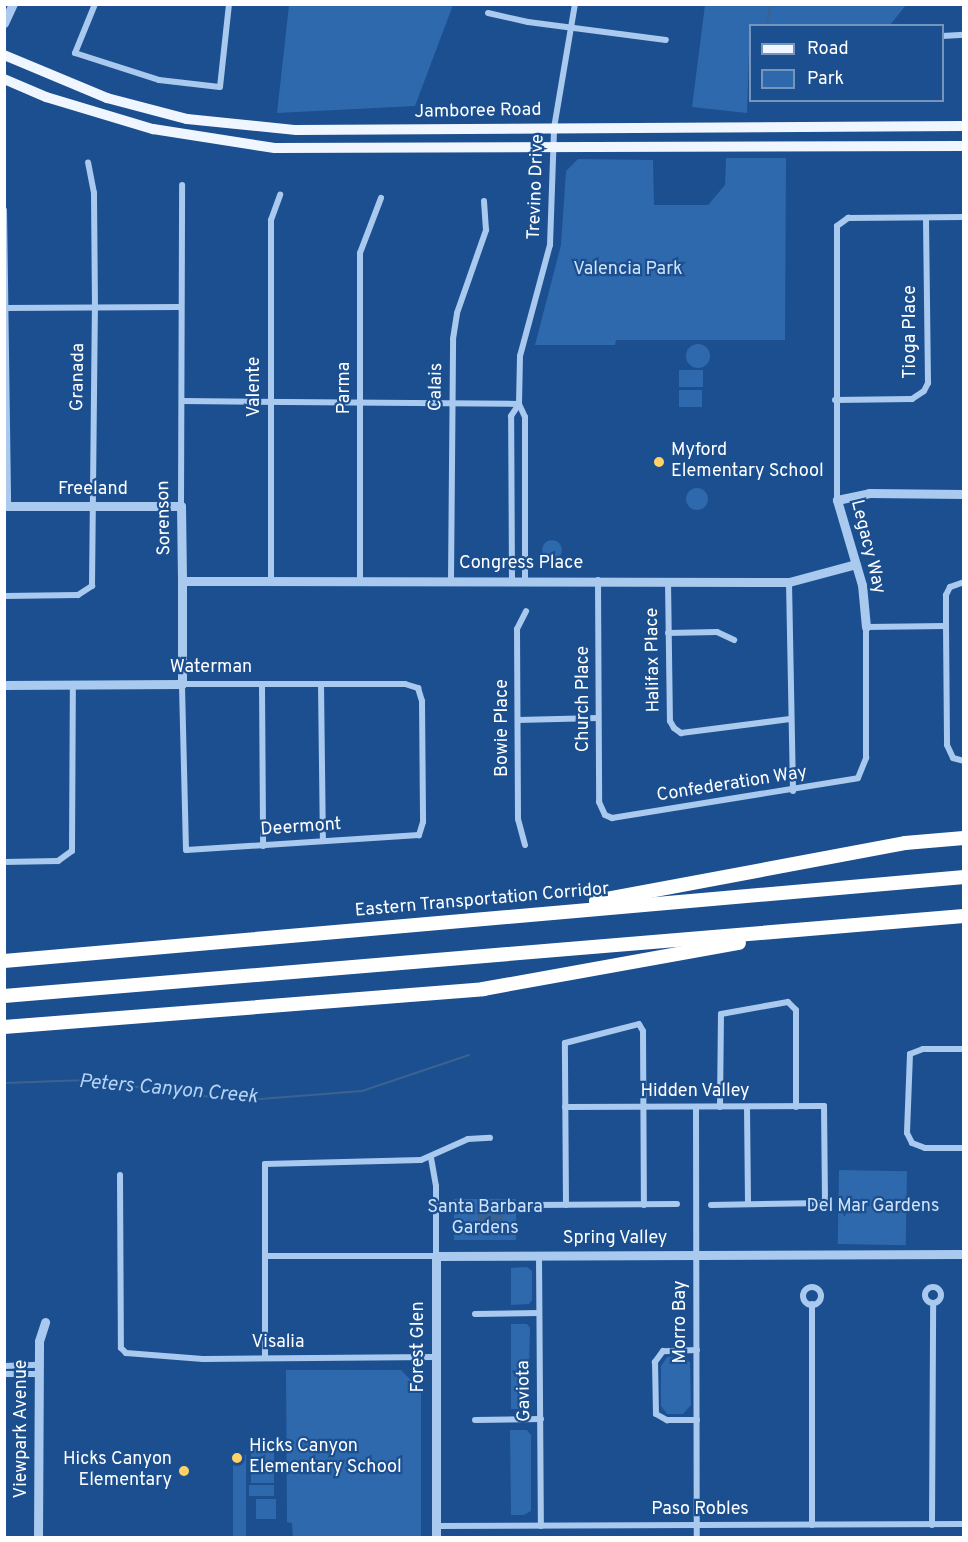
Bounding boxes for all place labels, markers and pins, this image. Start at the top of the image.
place label: Myford Elementary School [671,441,824,484]
marker: Myford Elementary School [652,455,666,469]
place label: Hicks Canyon Elementary School [249,1437,402,1480]
place label: Hicks Canyon Elementary [63,1450,172,1492]
marker: Hicks Canyon Elementary School [230,1451,244,1465]
marker: Hicks Canyon Elementary [177,1464,191,1478]

